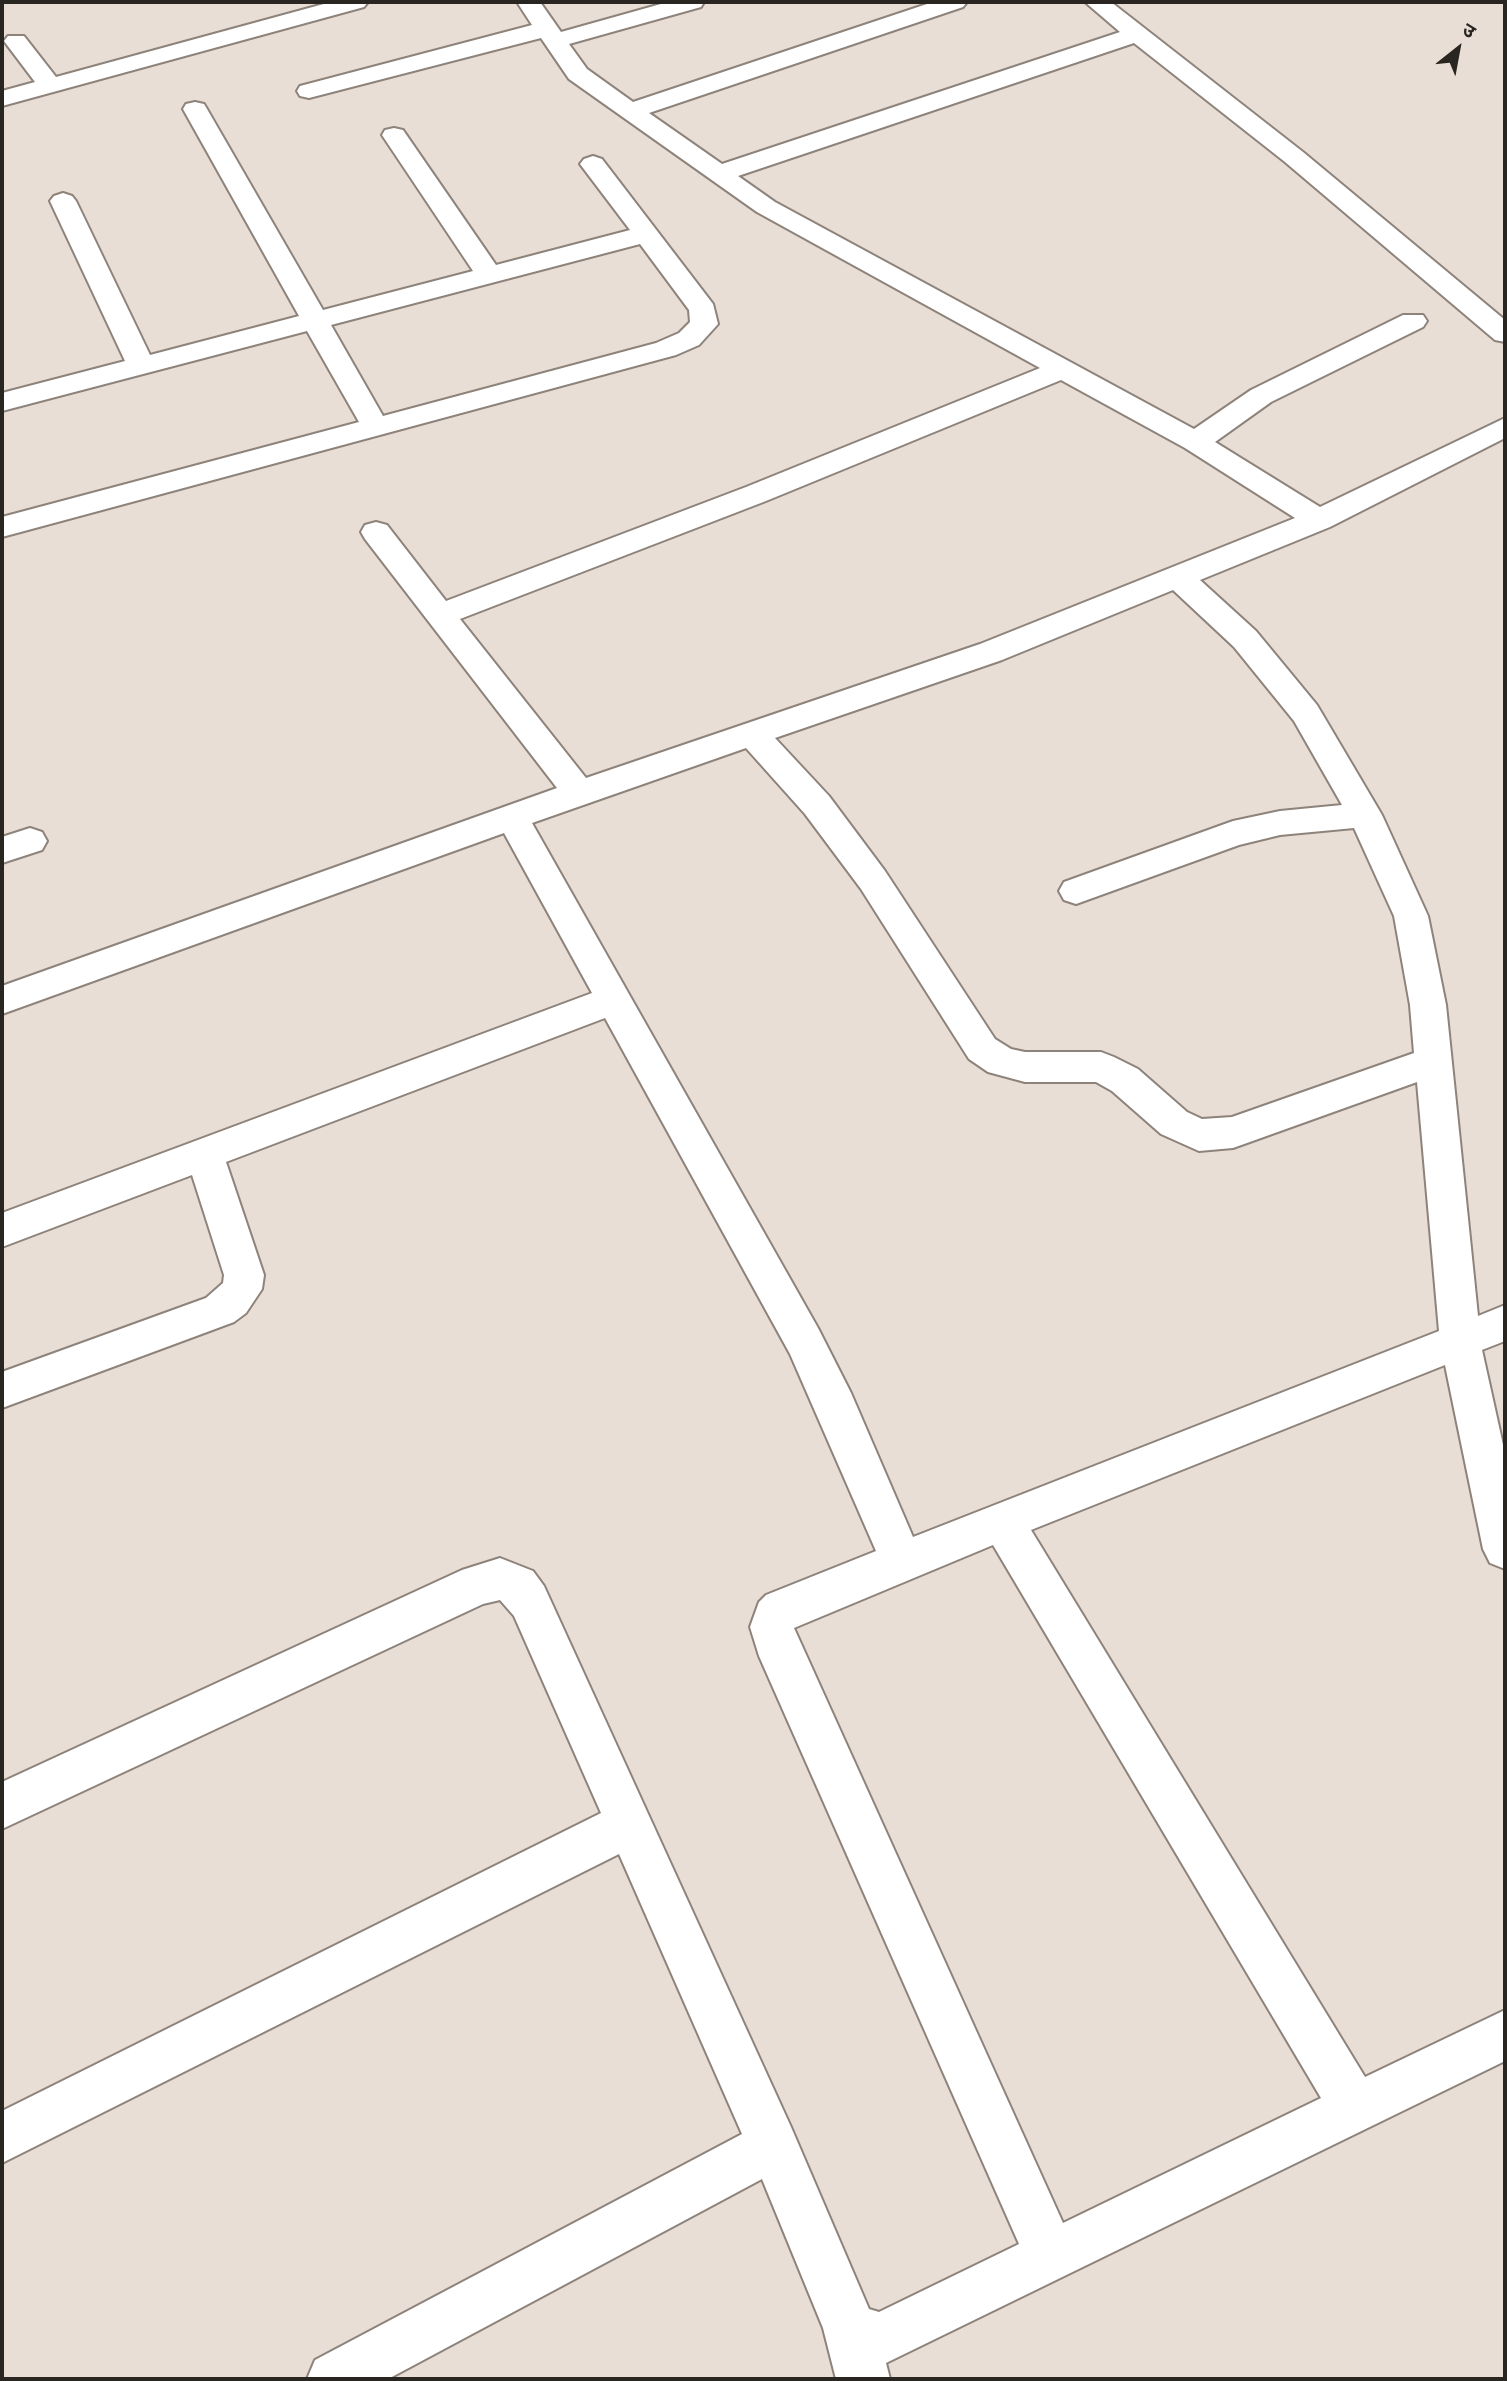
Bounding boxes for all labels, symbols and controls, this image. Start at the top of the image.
north arrow [1423,14,1493,84]
text: उ [1459,19,1479,42]

